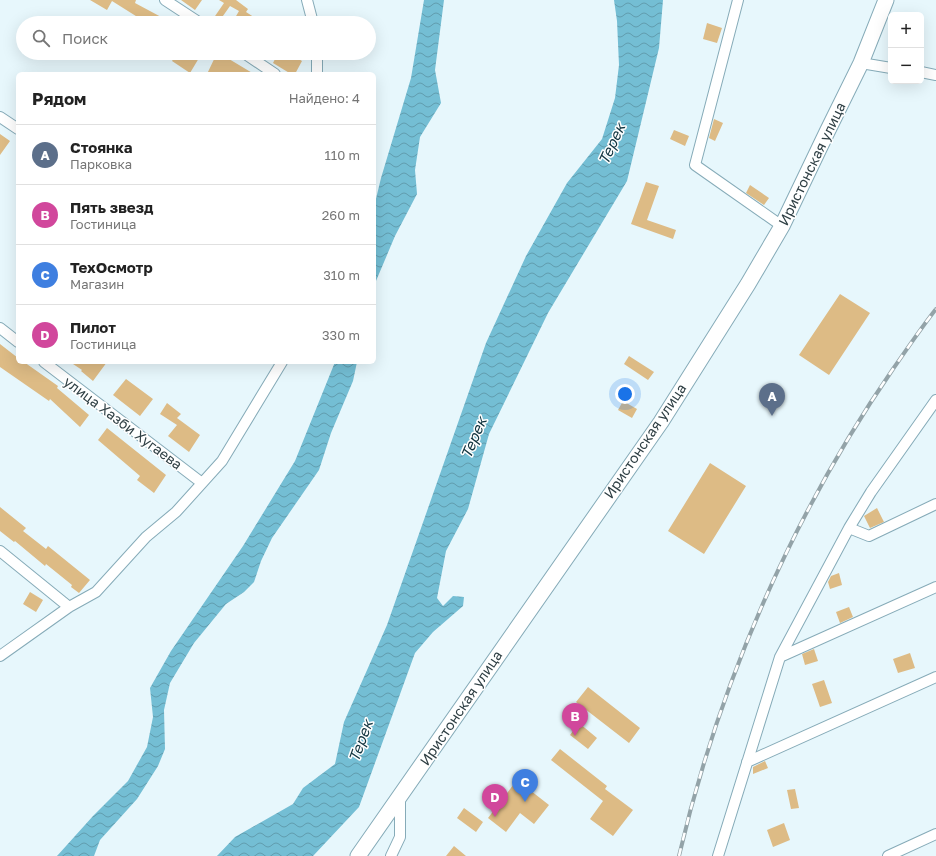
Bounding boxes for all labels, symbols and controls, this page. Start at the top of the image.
map controls [888,12,924,84]
button: + [888,12,924,48]
search box [16,16,376,60]
icon: search [30,27,52,49]
text: Поиск [62,29,108,47]
button: − [888,48,924,84]
text: Рядом [32,88,86,109]
text: Найдено: 4 [289,90,360,106]
street label: Иристонская улица [774,99,849,228]
water label: Терек [594,118,629,167]
text: Стоянка [70,138,132,156]
text: A [40,147,50,163]
text: 110 m [325,147,360,163]
text: Парковка [70,156,132,172]
text: Пять звезд [70,198,153,216]
text: B [40,207,50,223]
text: 260 m [322,207,360,223]
text: Гостиница [70,216,136,232]
text: ТехОсмотр [70,258,153,276]
text: C [40,267,50,283]
text: 310 m [323,267,360,283]
text: Магазин [70,276,124,292]
text: Пилот [70,318,116,336]
text: D [40,327,50,343]
text: 330 m [322,327,360,343]
text: Гостиница [70,336,136,352]
street label: улица Хазби Хугаева [61,373,186,473]
street label: Иристонская улица [600,380,689,501]
pin: A [759,383,785,416]
your location [615,384,635,404]
water label: Терек [456,412,491,461]
street label: Иристонская улица [416,647,505,768]
pin: B [562,703,588,736]
water label: Терек [344,715,377,764]
pin: C [512,769,538,802]
pin: D [482,784,508,817]

